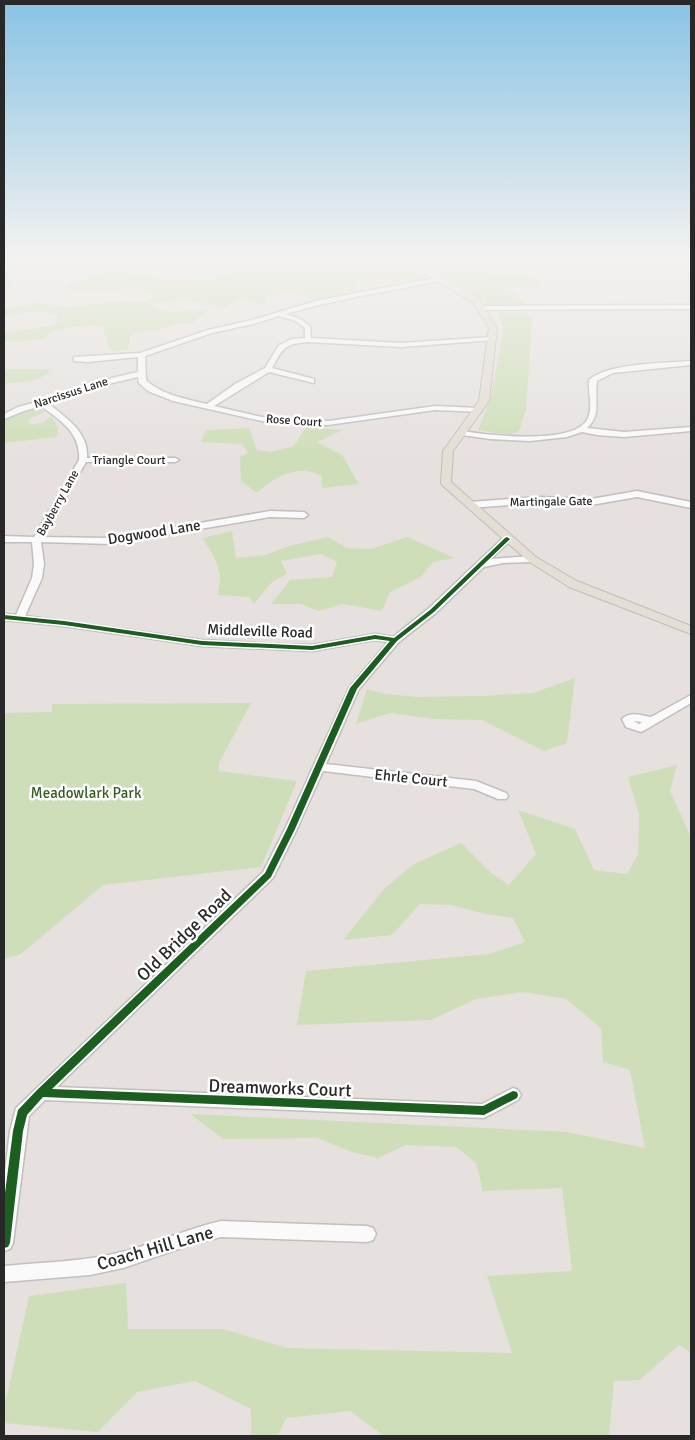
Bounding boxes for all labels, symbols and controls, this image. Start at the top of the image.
street label: Narcissus Lane [32,374,110,412]
street label: Rose Court [266,412,322,430]
street label: Triangle Court [92,453,166,468]
street label: Bayberry Lane [34,467,82,539]
street label: Martingale Gate [509,494,593,510]
street label: Dogwood Lane [106,516,202,548]
street label: Middleville Road [207,620,313,642]
street label: Ehrle Court [374,765,448,791]
park label: Meadowlark Park [31,784,142,802]
street label: Old Bridge Road [132,884,236,986]
street label: Dreamworks Court [208,1075,352,1101]
street label: Coach Hill Lane [94,1221,216,1275]

